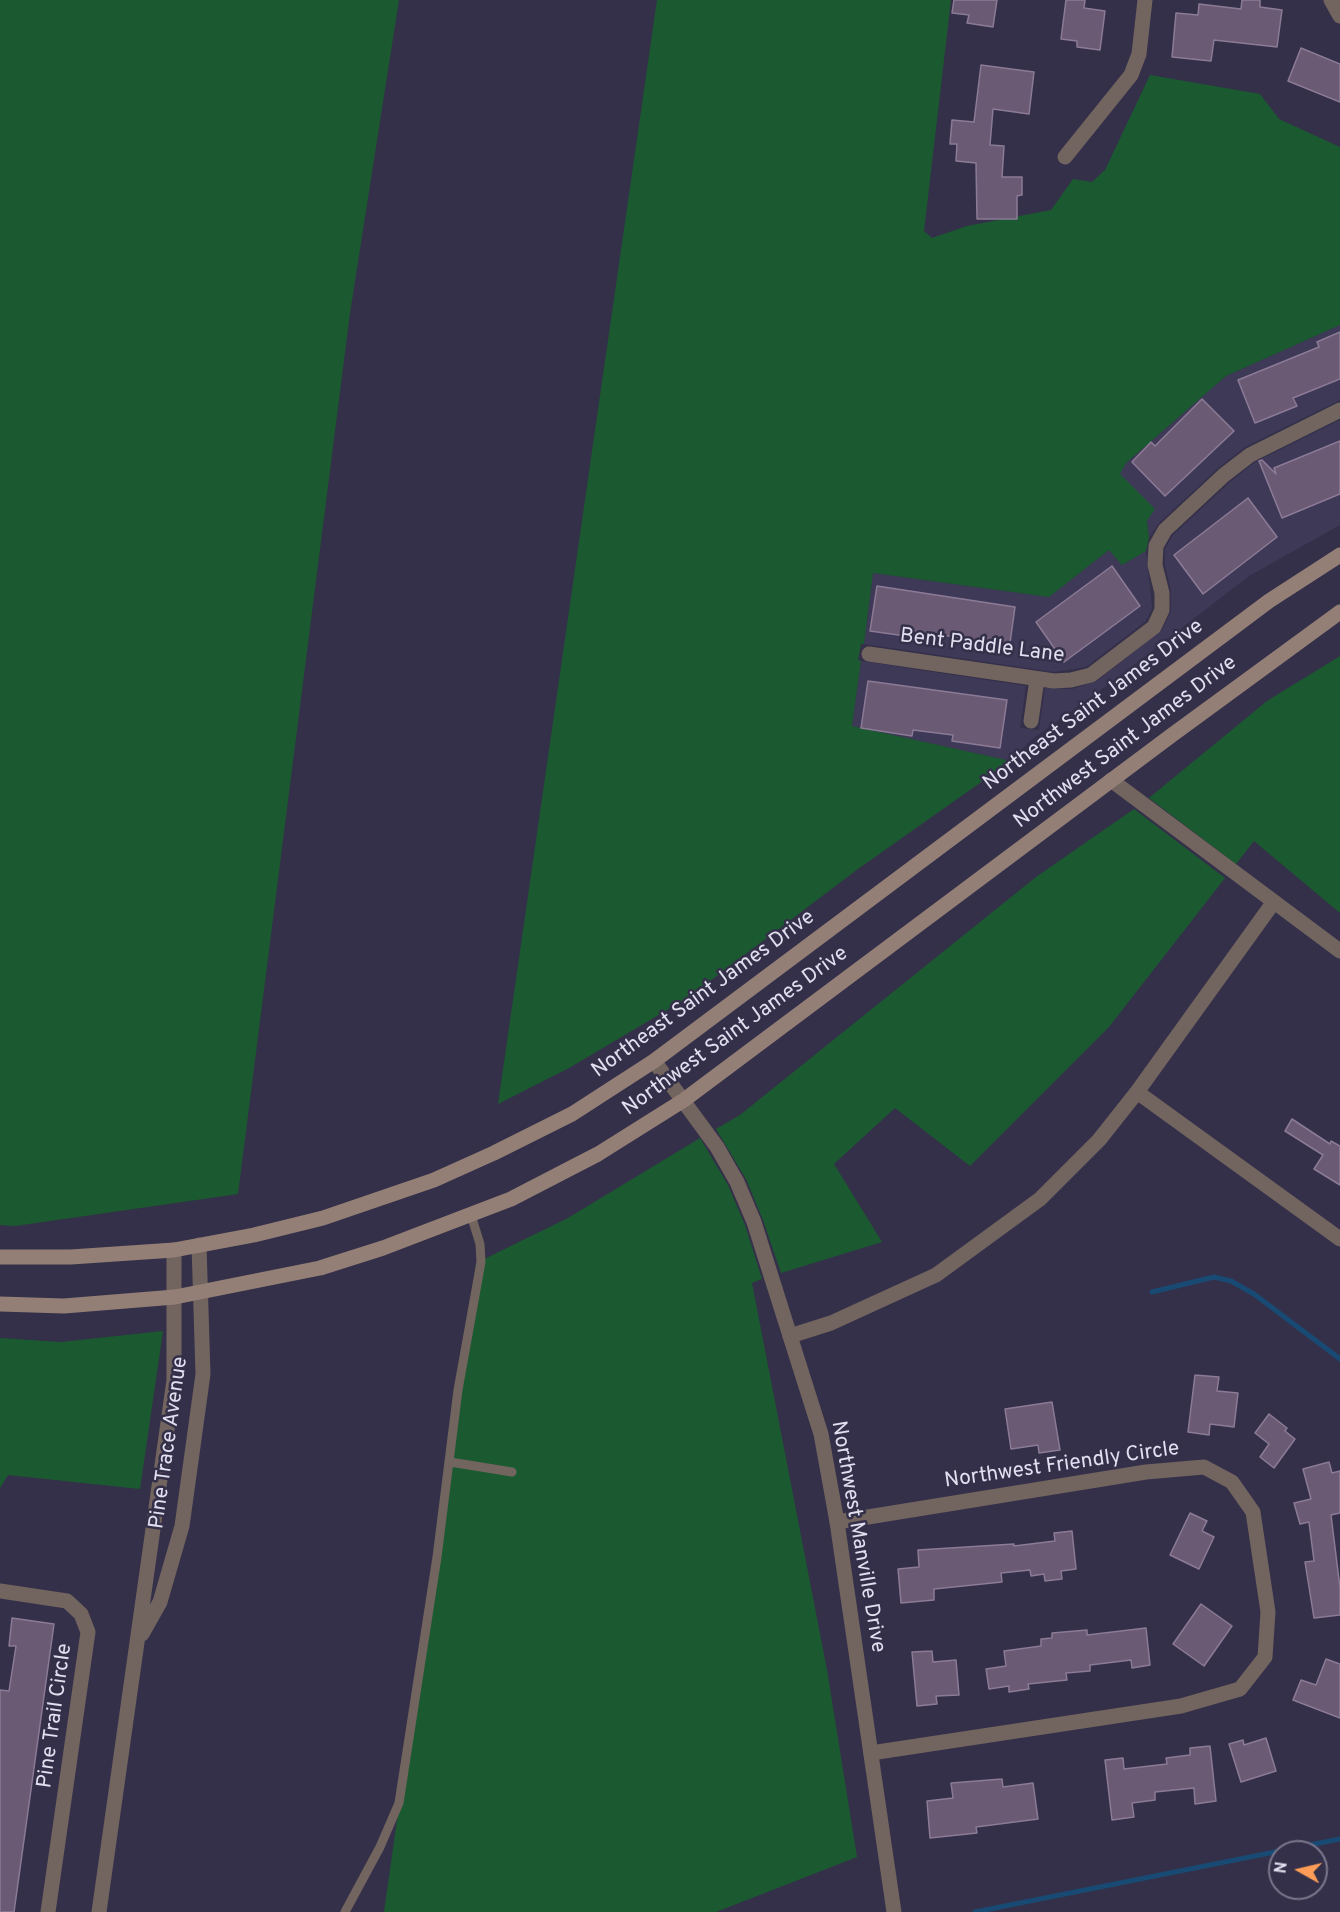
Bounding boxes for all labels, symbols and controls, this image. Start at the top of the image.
street label: Northeast Saint James Drive [979,615,1209,797]
street label: Bent Paddle Lane [898,624,1066,670]
street label: Northwest Saint James Drive [1010,651,1242,835]
street label: Northeast Saint James Drive [588,906,820,1084]
street label: Northwest Saint James Drive [618,942,854,1122]
street label: Pine Trace Avenue [145,1355,195,1531]
street label: Northwest Manville Drive [824,1419,890,1655]
street label: Northwest Friendly Circle [943,1437,1181,1495]
street label: Pine Trail Circle [33,1642,79,1790]
north arrow [1268,1840,1328,1900]
text: N [1271,1861,1293,1875]

